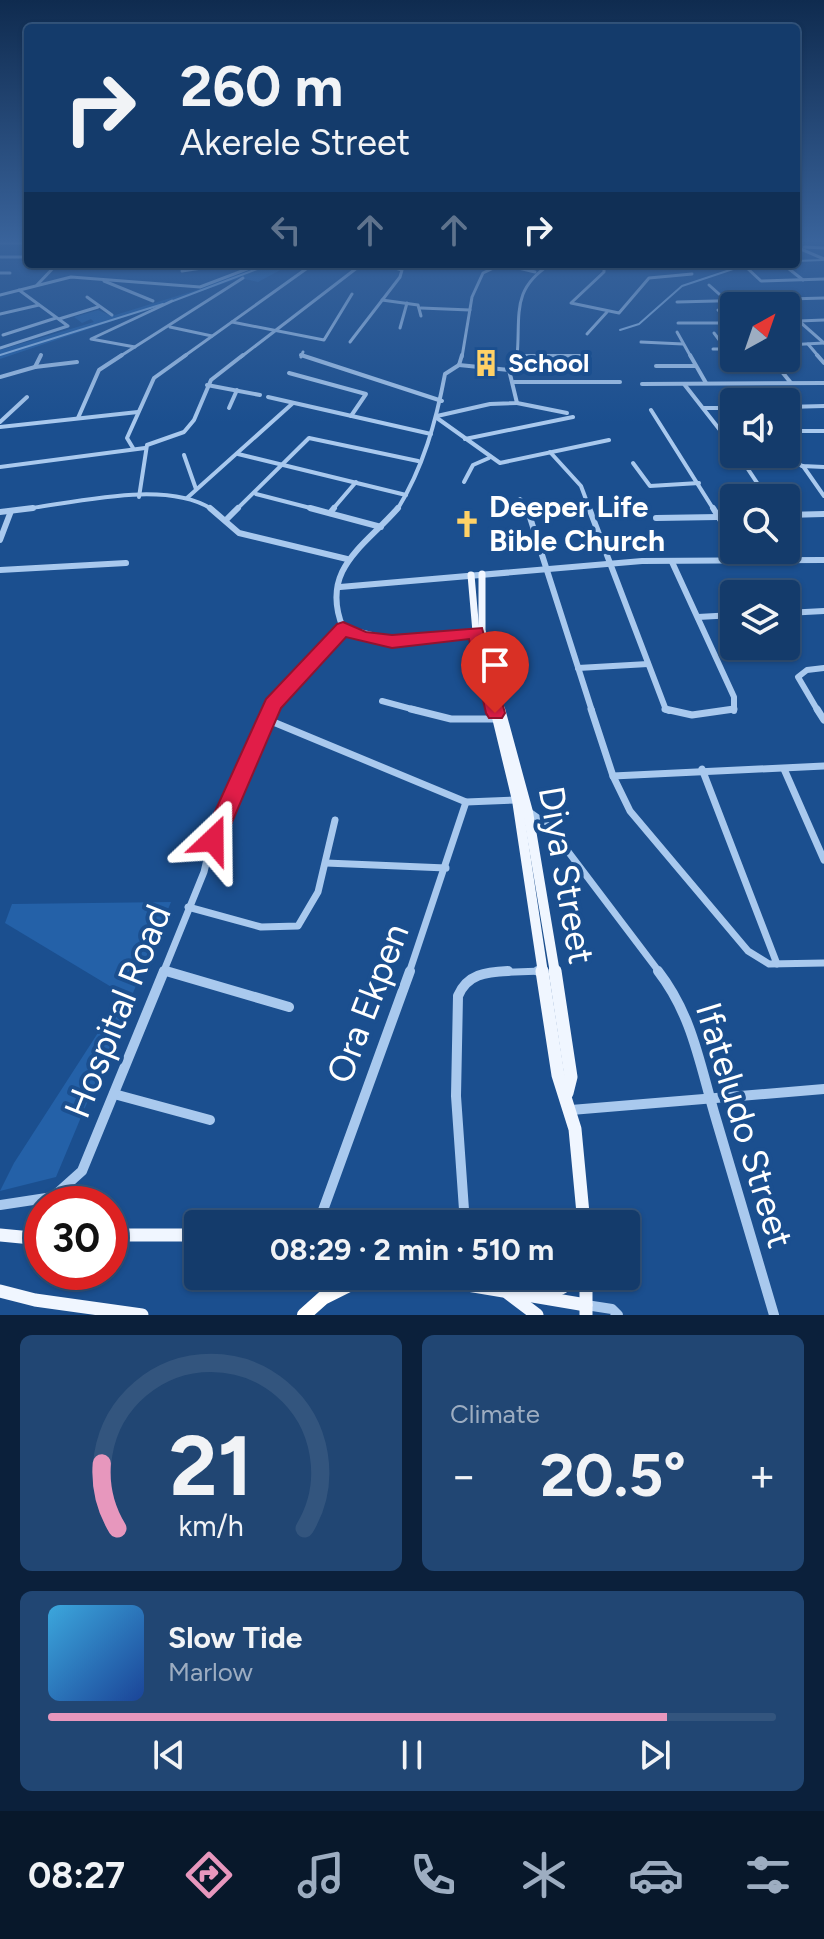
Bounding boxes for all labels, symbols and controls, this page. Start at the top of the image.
text: 260 m [180,53,343,120]
icon: right [48,56,152,160]
text: Akerele Street [180,121,410,164]
icon: left [264,208,308,252]
icon: ahead [348,208,392,252]
icon: ahead [432,208,476,252]
icon: right [516,208,560,252]
north arrow [720,292,800,372]
map controls [720,292,800,660]
place label: School [508,347,589,379]
building icon: School [471,348,501,378]
button: sound [720,388,800,468]
button: search [720,484,800,564]
place label: Deeper Life Bible Church [489,488,665,559]
church icon: Deeper Life Bible Church [452,509,482,539]
button: layers [720,580,800,660]
pin [461,631,529,713]
icon: arrive [473,643,517,687]
street label: Diya Street [530,783,603,967]
position arrow [171,798,255,882]
street label: Hospital Road [55,898,180,1124]
street label: Ora Ekpen [317,917,417,1089]
street label: Ifateludo Street [687,997,802,1253]
speed limit sign: 30 [24,1186,128,1290]
text: 08:29 · 2 min · 510 m [270,1231,554,1268]
text: Climate [450,1398,540,1430]
text: 21 [169,1416,253,1516]
text: 20.5° [540,1439,686,1511]
text: − [450,1449,477,1502]
text: + [749,1449,776,1502]
text: km/h [178,1509,244,1543]
text: Slow Tide [168,1619,302,1656]
text: Marlow [168,1656,253,1688]
icon: previous [147,1733,191,1777]
icon: pause [390,1733,434,1777]
icon: next [633,1733,677,1777]
icon: directions [181,1847,237,1903]
icon: music [293,1847,349,1903]
icon: phone [405,1847,461,1903]
icon: climate [516,1847,572,1903]
icon: car [628,1847,684,1903]
icon: filters [740,1847,796,1903]
text: 08:27 [28,1854,125,1897]

